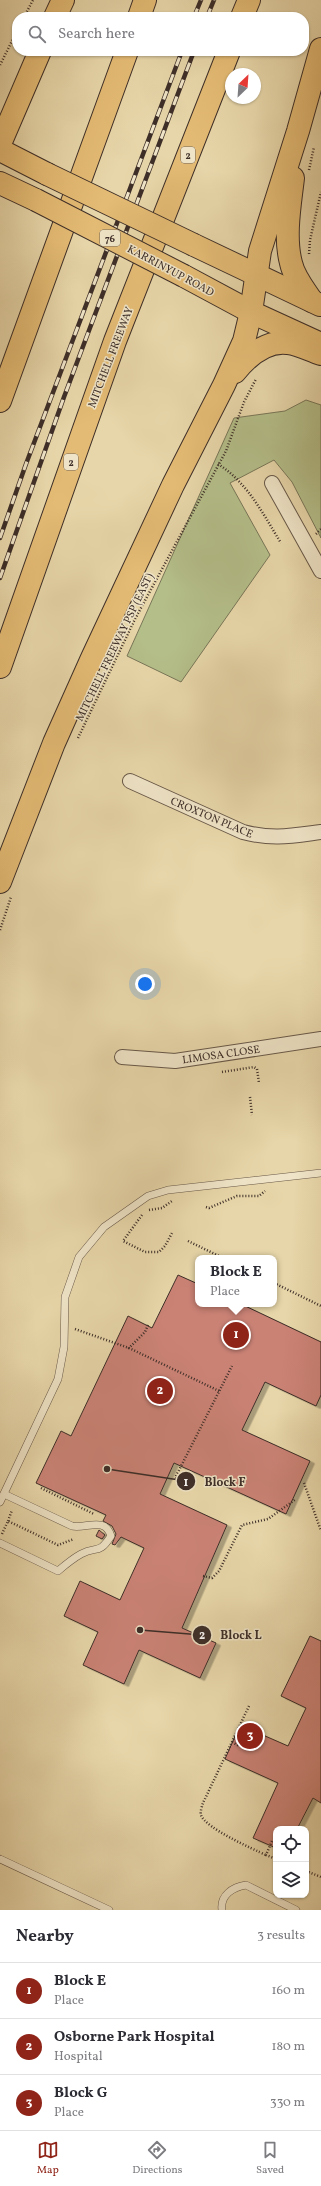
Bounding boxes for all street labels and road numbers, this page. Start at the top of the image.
road number: 2 [181,147,195,163]
road number: 76 [100,230,120,246]
street label: KARRINYUP ROAD [124,242,216,301]
street label: MITCHELL FREEWAY [85,305,138,410]
road number: 2 [64,454,78,470]
street label: MITCHELL FREEWAY PSP (EAST) [73,571,158,724]
street label: CROXTON PLACE [168,794,255,843]
street label: LIMOSA CLOSE [181,1043,261,1068]

